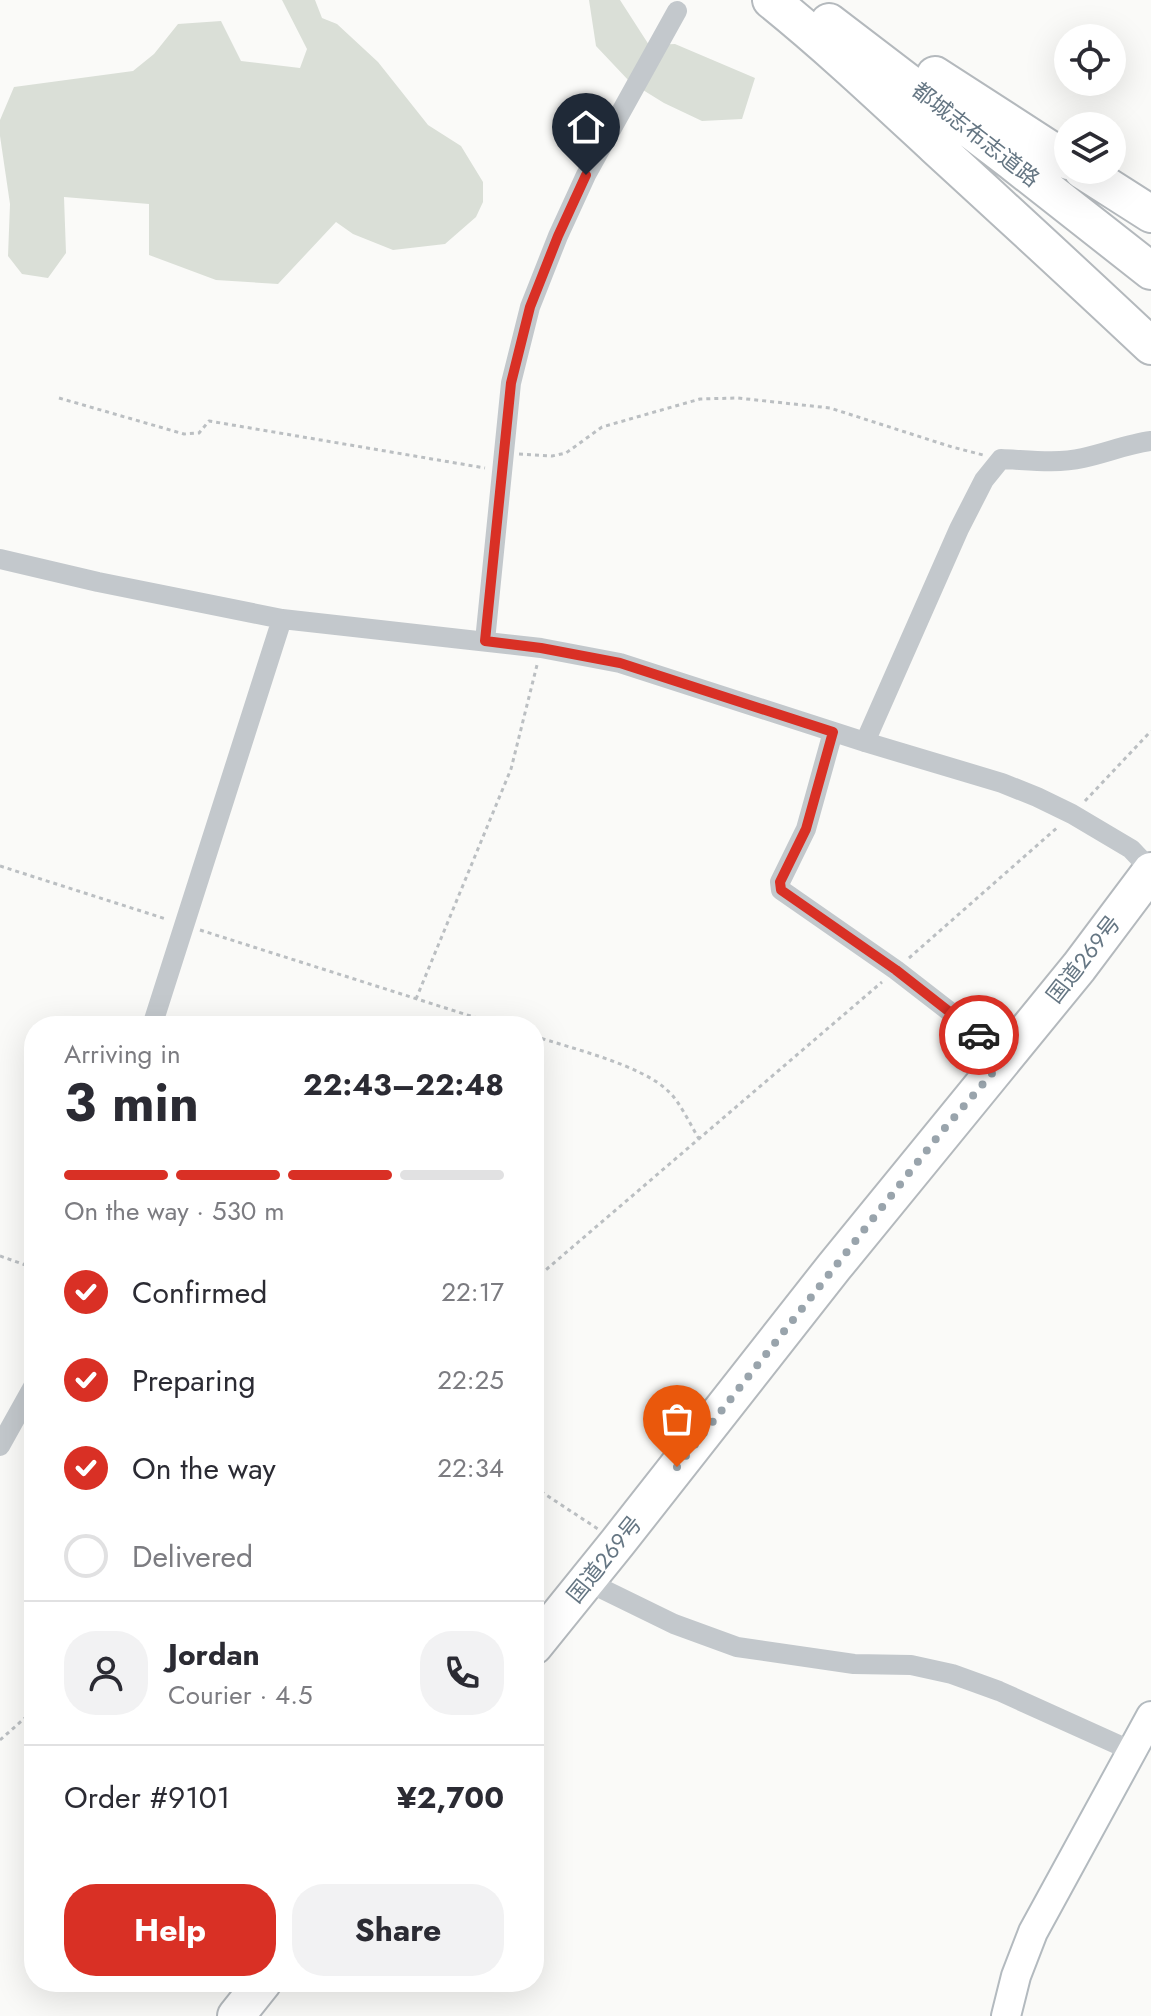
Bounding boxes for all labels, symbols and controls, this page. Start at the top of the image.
map controls [1054,24,1126,184]
button: locate [1054,24,1126,96]
street label: 都城志布志道路 [905,74,1047,194]
pin [552,93,620,175]
icon: home [564,105,608,149]
button: layers [1054,112,1126,184]
street label: 国道269号 [1038,908,1128,1010]
courier [939,995,1019,1075]
icon: car [957,1013,1001,1057]
text: Arriving in [64,1035,181,1073]
text: 22:43–22:48 [303,1063,504,1106]
text: 3 min [64,1065,199,1141]
text: On the way · 530 m [64,1192,285,1230]
icon: check [64,1270,108,1314]
text: Confirmed [132,1271,267,1314]
text: 22:17 [441,1273,504,1311]
icon: check [64,1358,108,1402]
text: Preparing [132,1359,256,1402]
text: 22:25 [437,1361,504,1399]
pin [643,1385,711,1467]
icon: bag [655,1397,699,1441]
icon: check [64,1446,108,1490]
text: On the way [132,1447,276,1490]
text: 22:34 [437,1449,504,1487]
street label: 国道269号 [559,1509,649,1609]
text: Delivered [132,1535,253,1578]
button: person [64,1631,148,1715]
button: phone [420,1631,504,1715]
text: Jordan [168,1633,260,1676]
text: Courier · 4.5 [168,1676,313,1714]
text: Order #9101 [64,1776,230,1819]
text: ¥2,700 [397,1776,504,1819]
button: Help [64,1884,276,1976]
button: Share [292,1884,504,1976]

